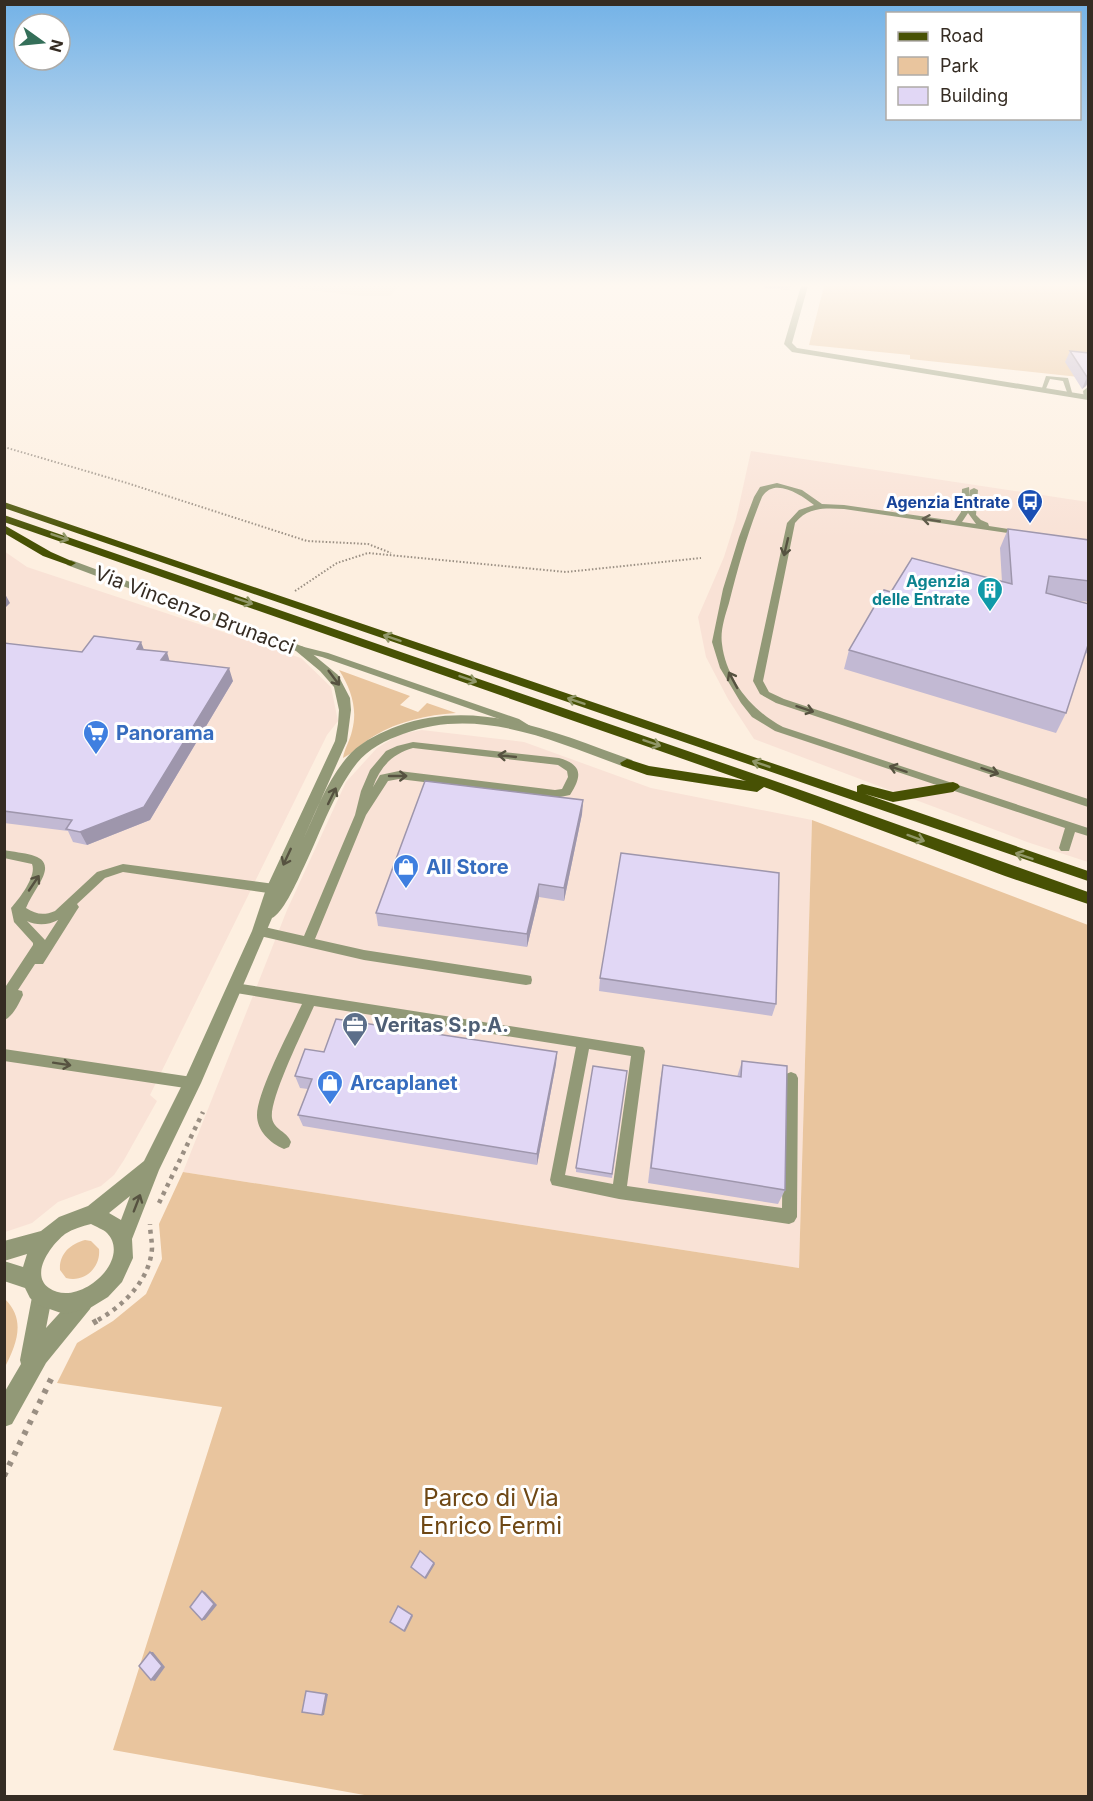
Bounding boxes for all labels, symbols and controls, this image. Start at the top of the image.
north arrow [12,12,72,72]
legend [886,12,1081,120]
text: Road [940,25,983,46]
text: N [45,37,68,54]
text: Park [940,55,979,76]
text: Building [940,85,1008,106]
bus stop icon: Agenzia Entrate [1015,487,1045,525]
place label: Agenzia Entrate [886,492,1010,512]
one-way arrow [921,514,941,525]
one-way arrow [50,533,69,544]
one-way arrow [779,538,791,557]
street label: Via Vincenzo Brunacci [92,561,298,659]
place label: Agenzia delle Entrate [872,571,970,609]
building icon: Agenzia delle Entrate [975,575,1005,613]
one-way arrow [234,597,253,608]
one-way arrow [383,632,402,643]
one-way arrow [327,670,340,686]
one-way arrow [727,671,738,689]
one-way arrow [458,675,477,686]
one-way arrow [567,695,586,706]
one-way arrow [795,705,814,716]
supermarket icon: Panorama [81,718,111,756]
place label: Panorama [116,721,214,745]
one-way arrow [642,739,661,750]
one-way arrow [497,750,517,761]
one-way arrow [752,758,771,769]
one-way arrow [889,763,908,774]
one-way arrow [980,766,999,777]
one-way arrow [388,770,407,782]
one-way arrow [326,788,338,806]
one-way arrow [906,834,925,845]
one-way arrow [281,848,293,866]
one-way arrow [1015,849,1034,860]
shop icon: All Store [391,852,421,890]
place label: All Store [426,855,509,879]
one-way arrow [28,875,40,892]
office icon: Veritas S.p.A. [340,1010,370,1048]
place label: Veritas S.p.A. [374,1013,509,1037]
one-way arrow [52,1058,72,1069]
shop icon: Arcaplanet [315,1068,345,1106]
place label: Arcaplanet [350,1071,458,1095]
one-way arrow [132,1194,143,1212]
park label: Parco di Via Enrico Fermi [420,1483,562,1540]

